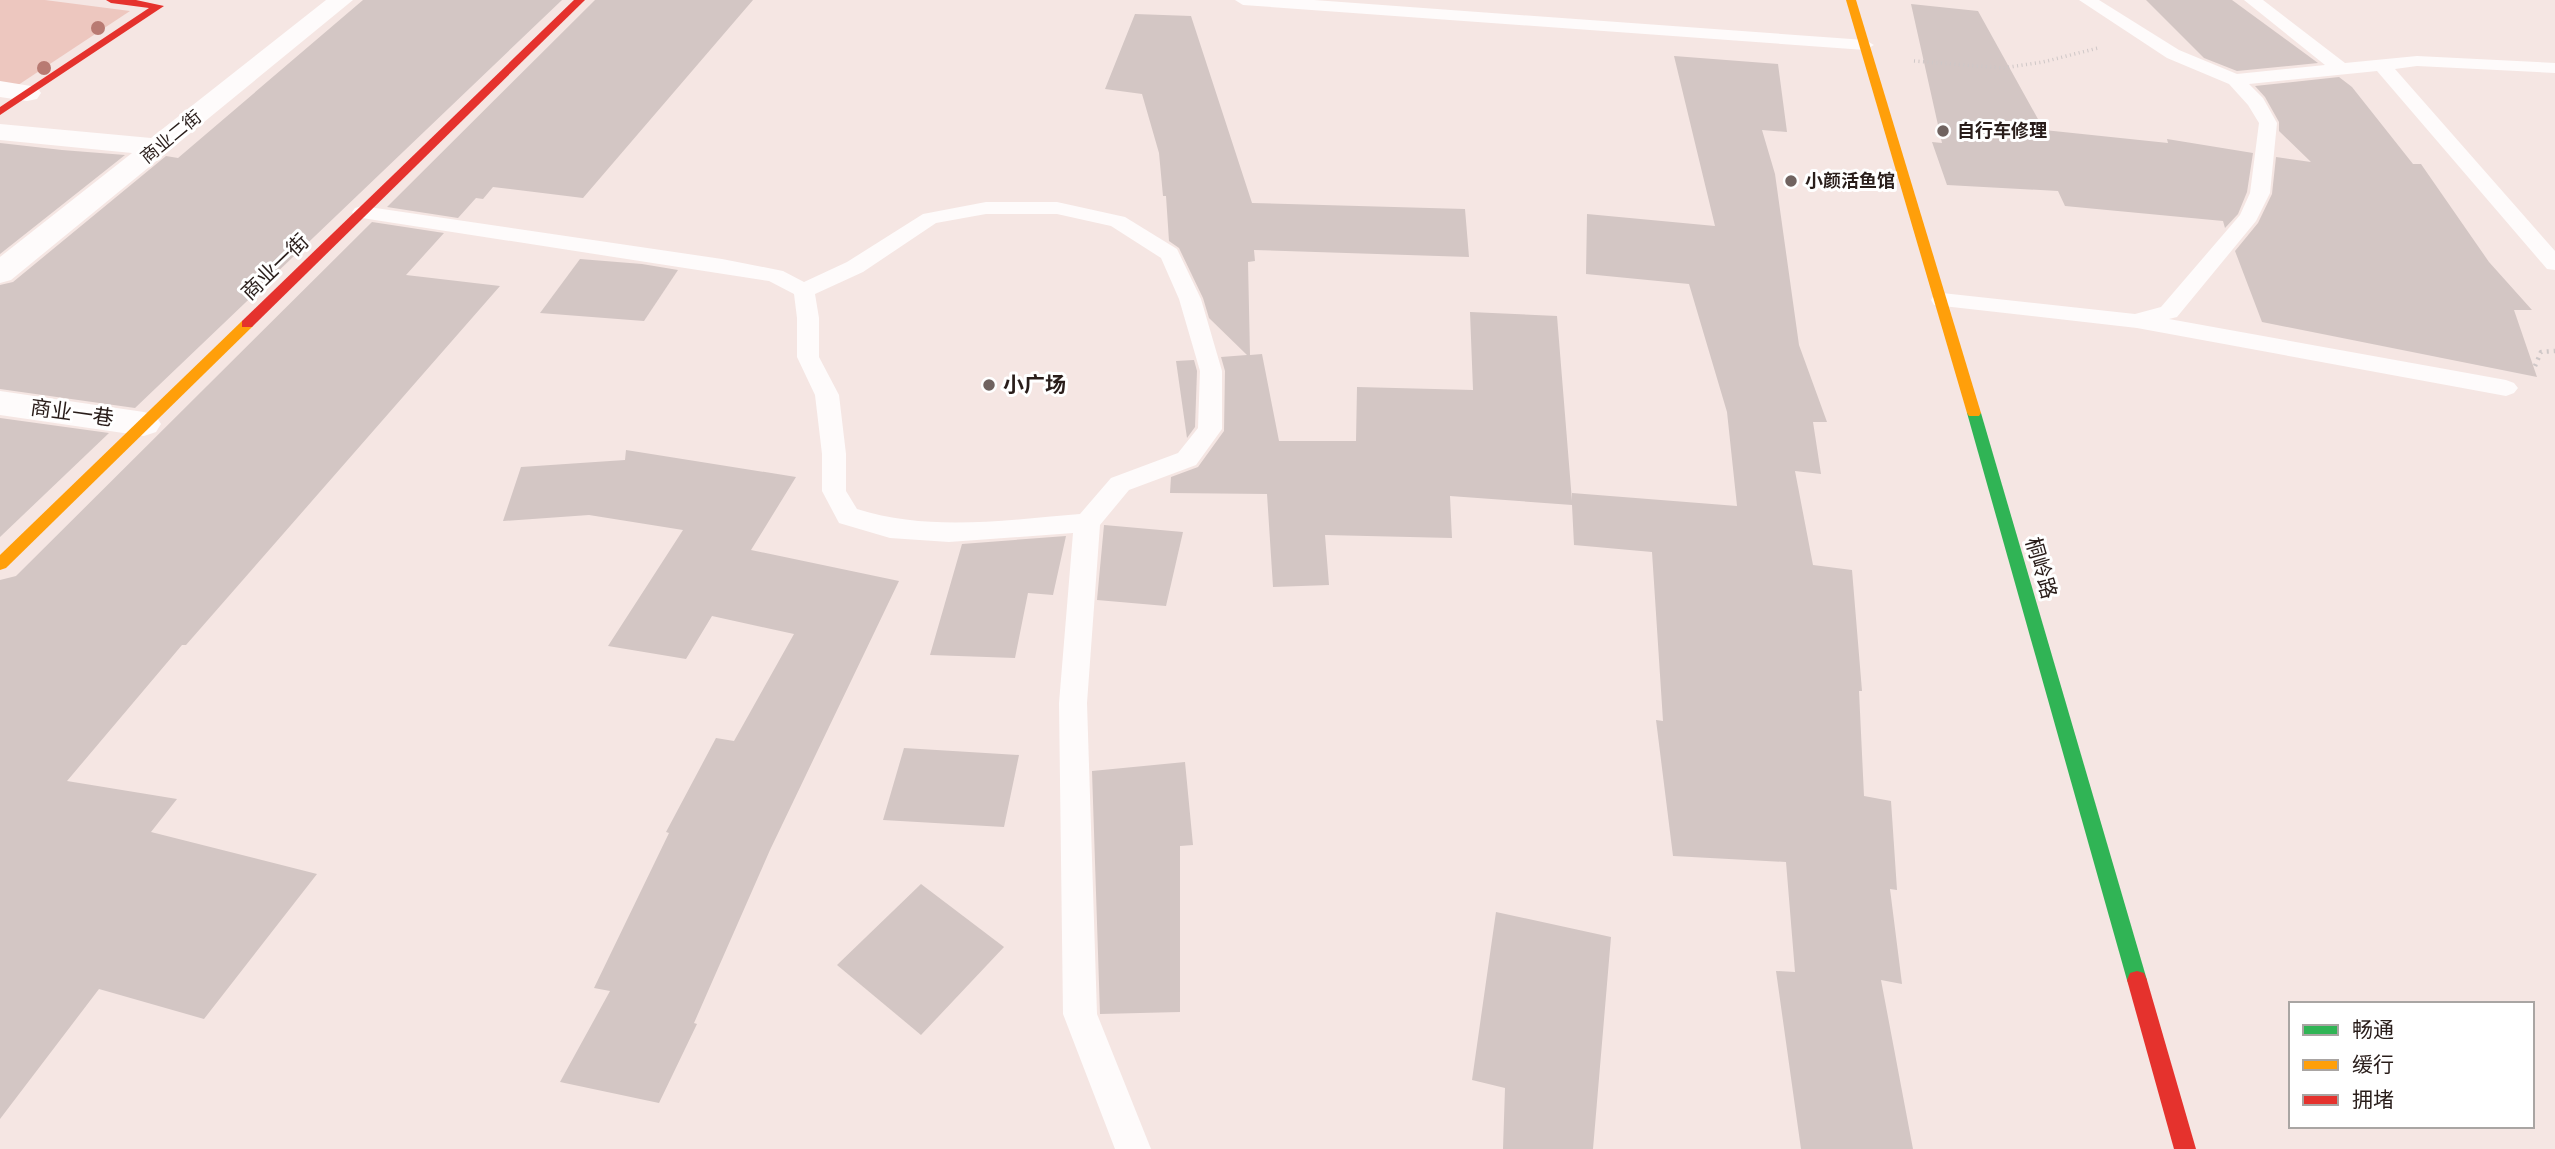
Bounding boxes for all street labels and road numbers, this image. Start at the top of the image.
street label: 商业二街 [135,104,206,168]
street label: 商业一街 [234,227,314,306]
street label: 商业一巷 [29,392,116,432]
street label: 桐岭路 [2020,534,2064,602]

